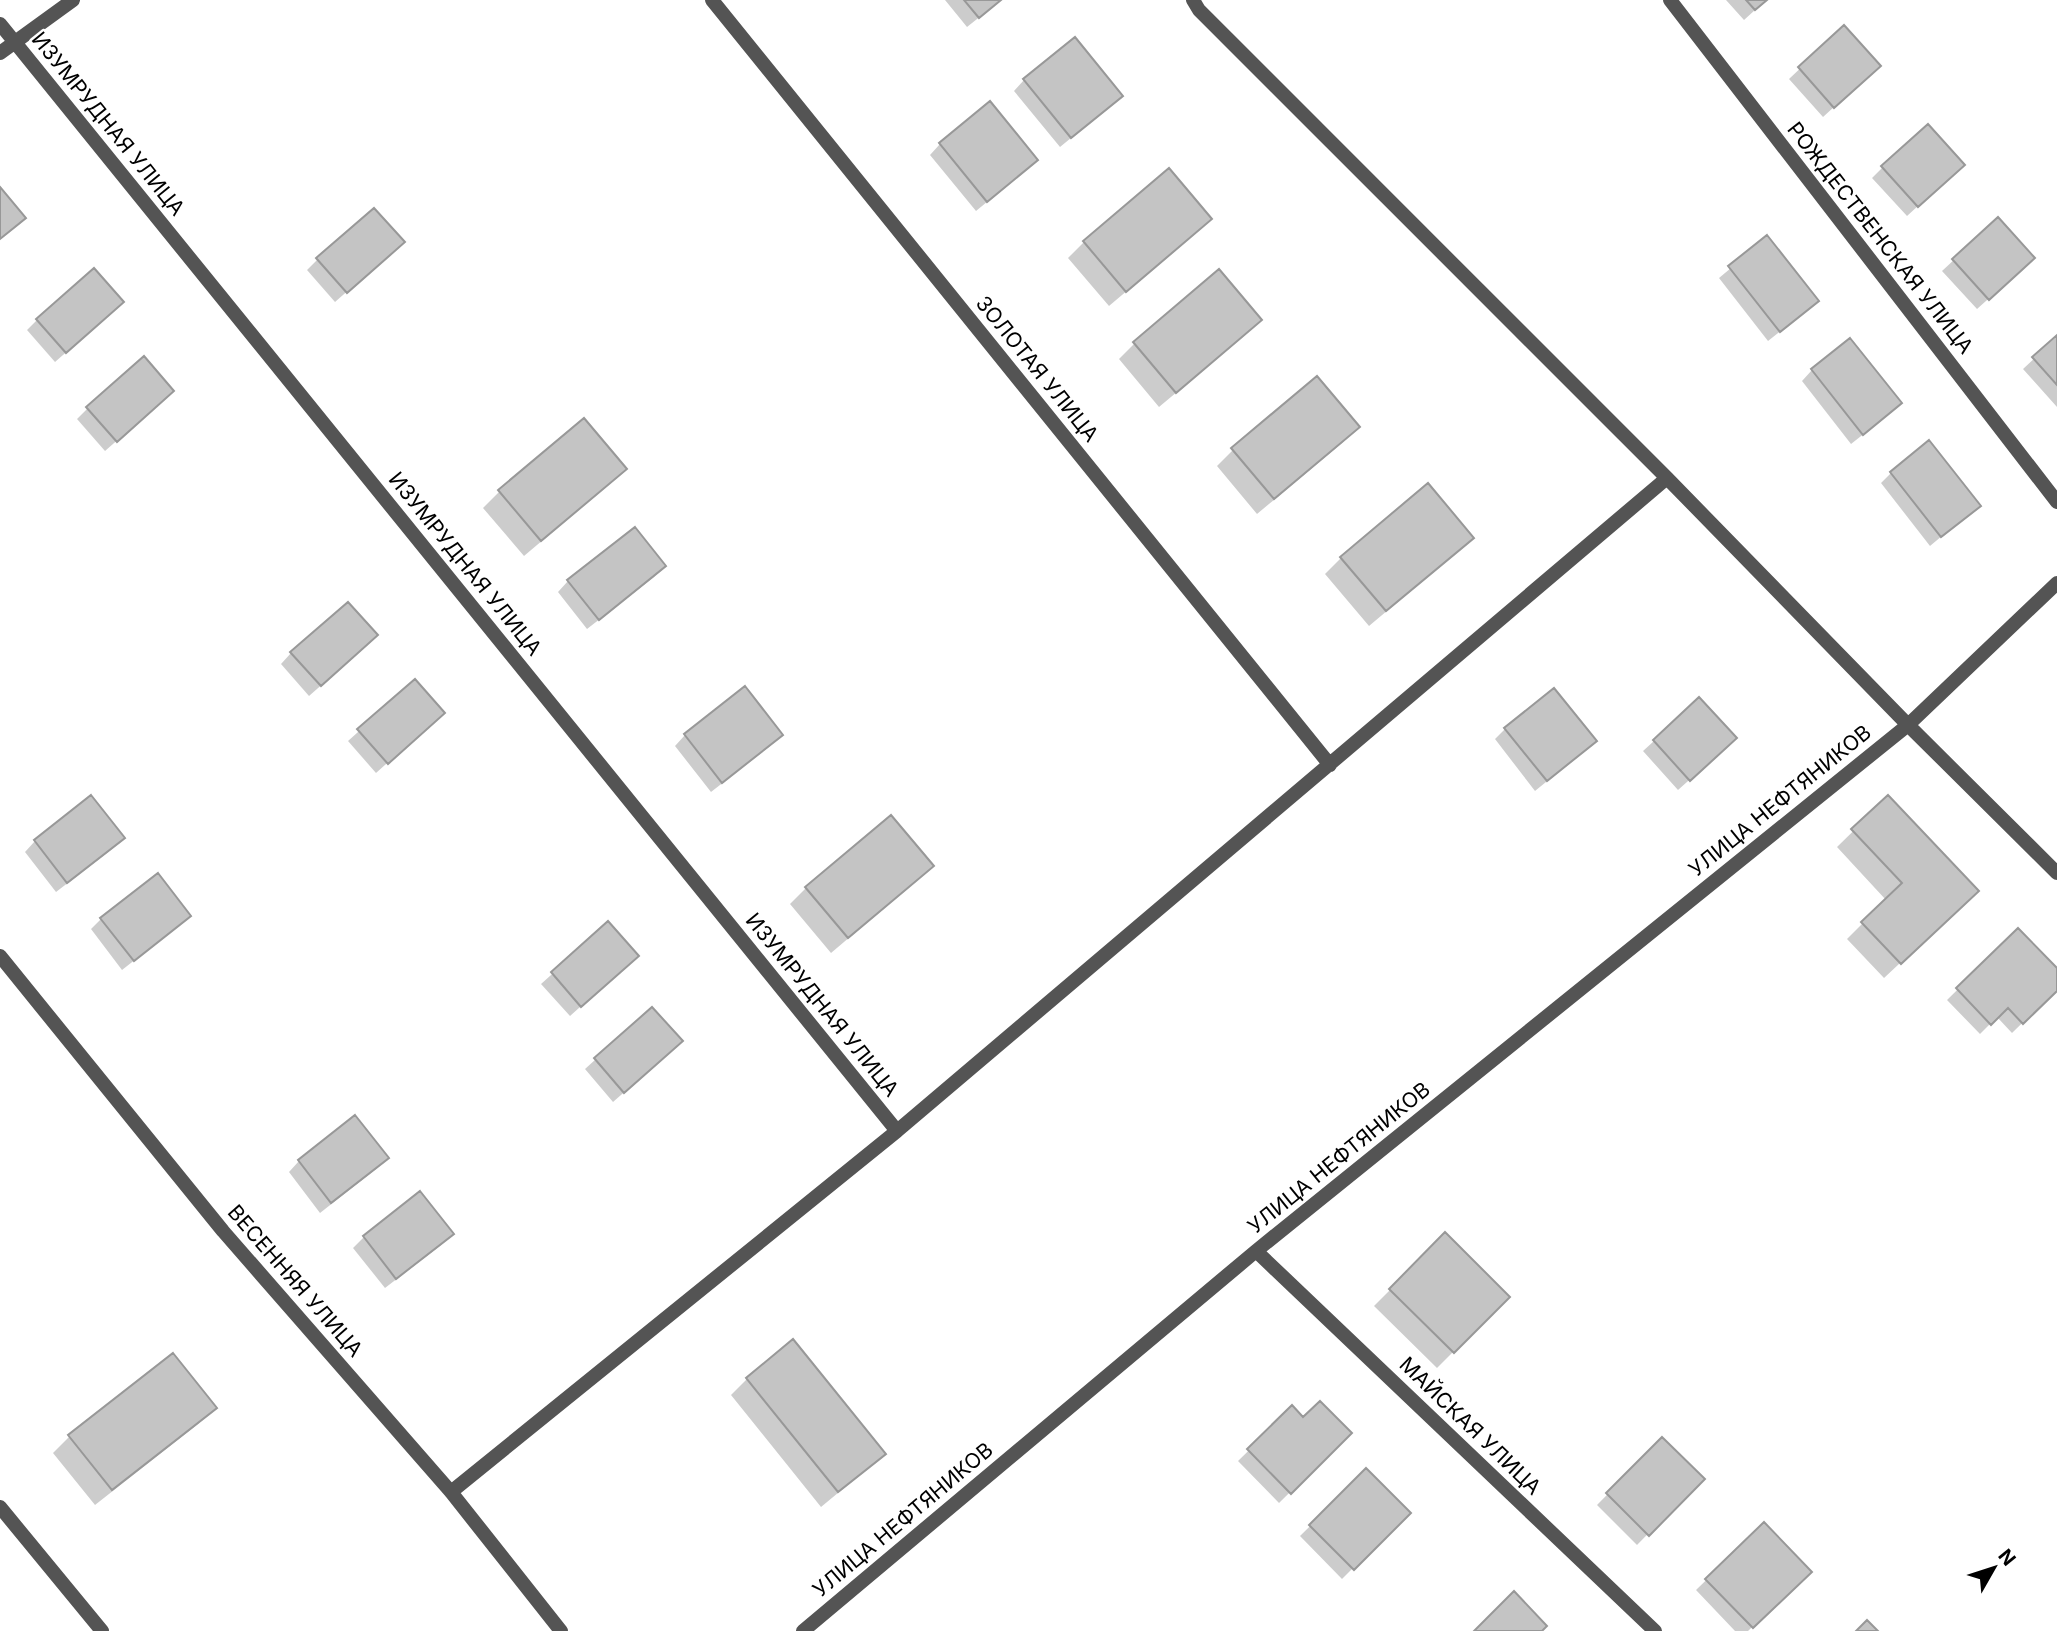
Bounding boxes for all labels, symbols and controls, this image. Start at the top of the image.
street label: ИЗУМРУДНАЯ УЛИЦА [27,27,190,220]
street label: РОЖДЕСТВЕНСКАЯ УЛИЦА [1782,117,1979,358]
street label: ЗОЛОТАЯ УЛИЦА [971,291,1104,447]
street label: ИЗУМРУДНАЯ УЛИЦА [384,467,547,660]
street label: УЛИЦА НЕФТЯНИКОВ [1684,719,1876,882]
street label: ИЗУМРУДНАЯ УЛИЦА [741,908,904,1101]
street label: УЛИЦА НЕФТЯНИКОВ [1243,1076,1435,1239]
street label: ВЕСЕННЯЯ УЛИЦА [223,1200,368,1362]
street label: МАЙСКАЯ УЛИЦА [1394,1351,1547,1500]
street label: УЛИЦА НЕФТЯНИКОВ [808,1437,998,1602]
north arrow [1959,1533,2029,1603]
text: N [1993,1545,2020,1570]

